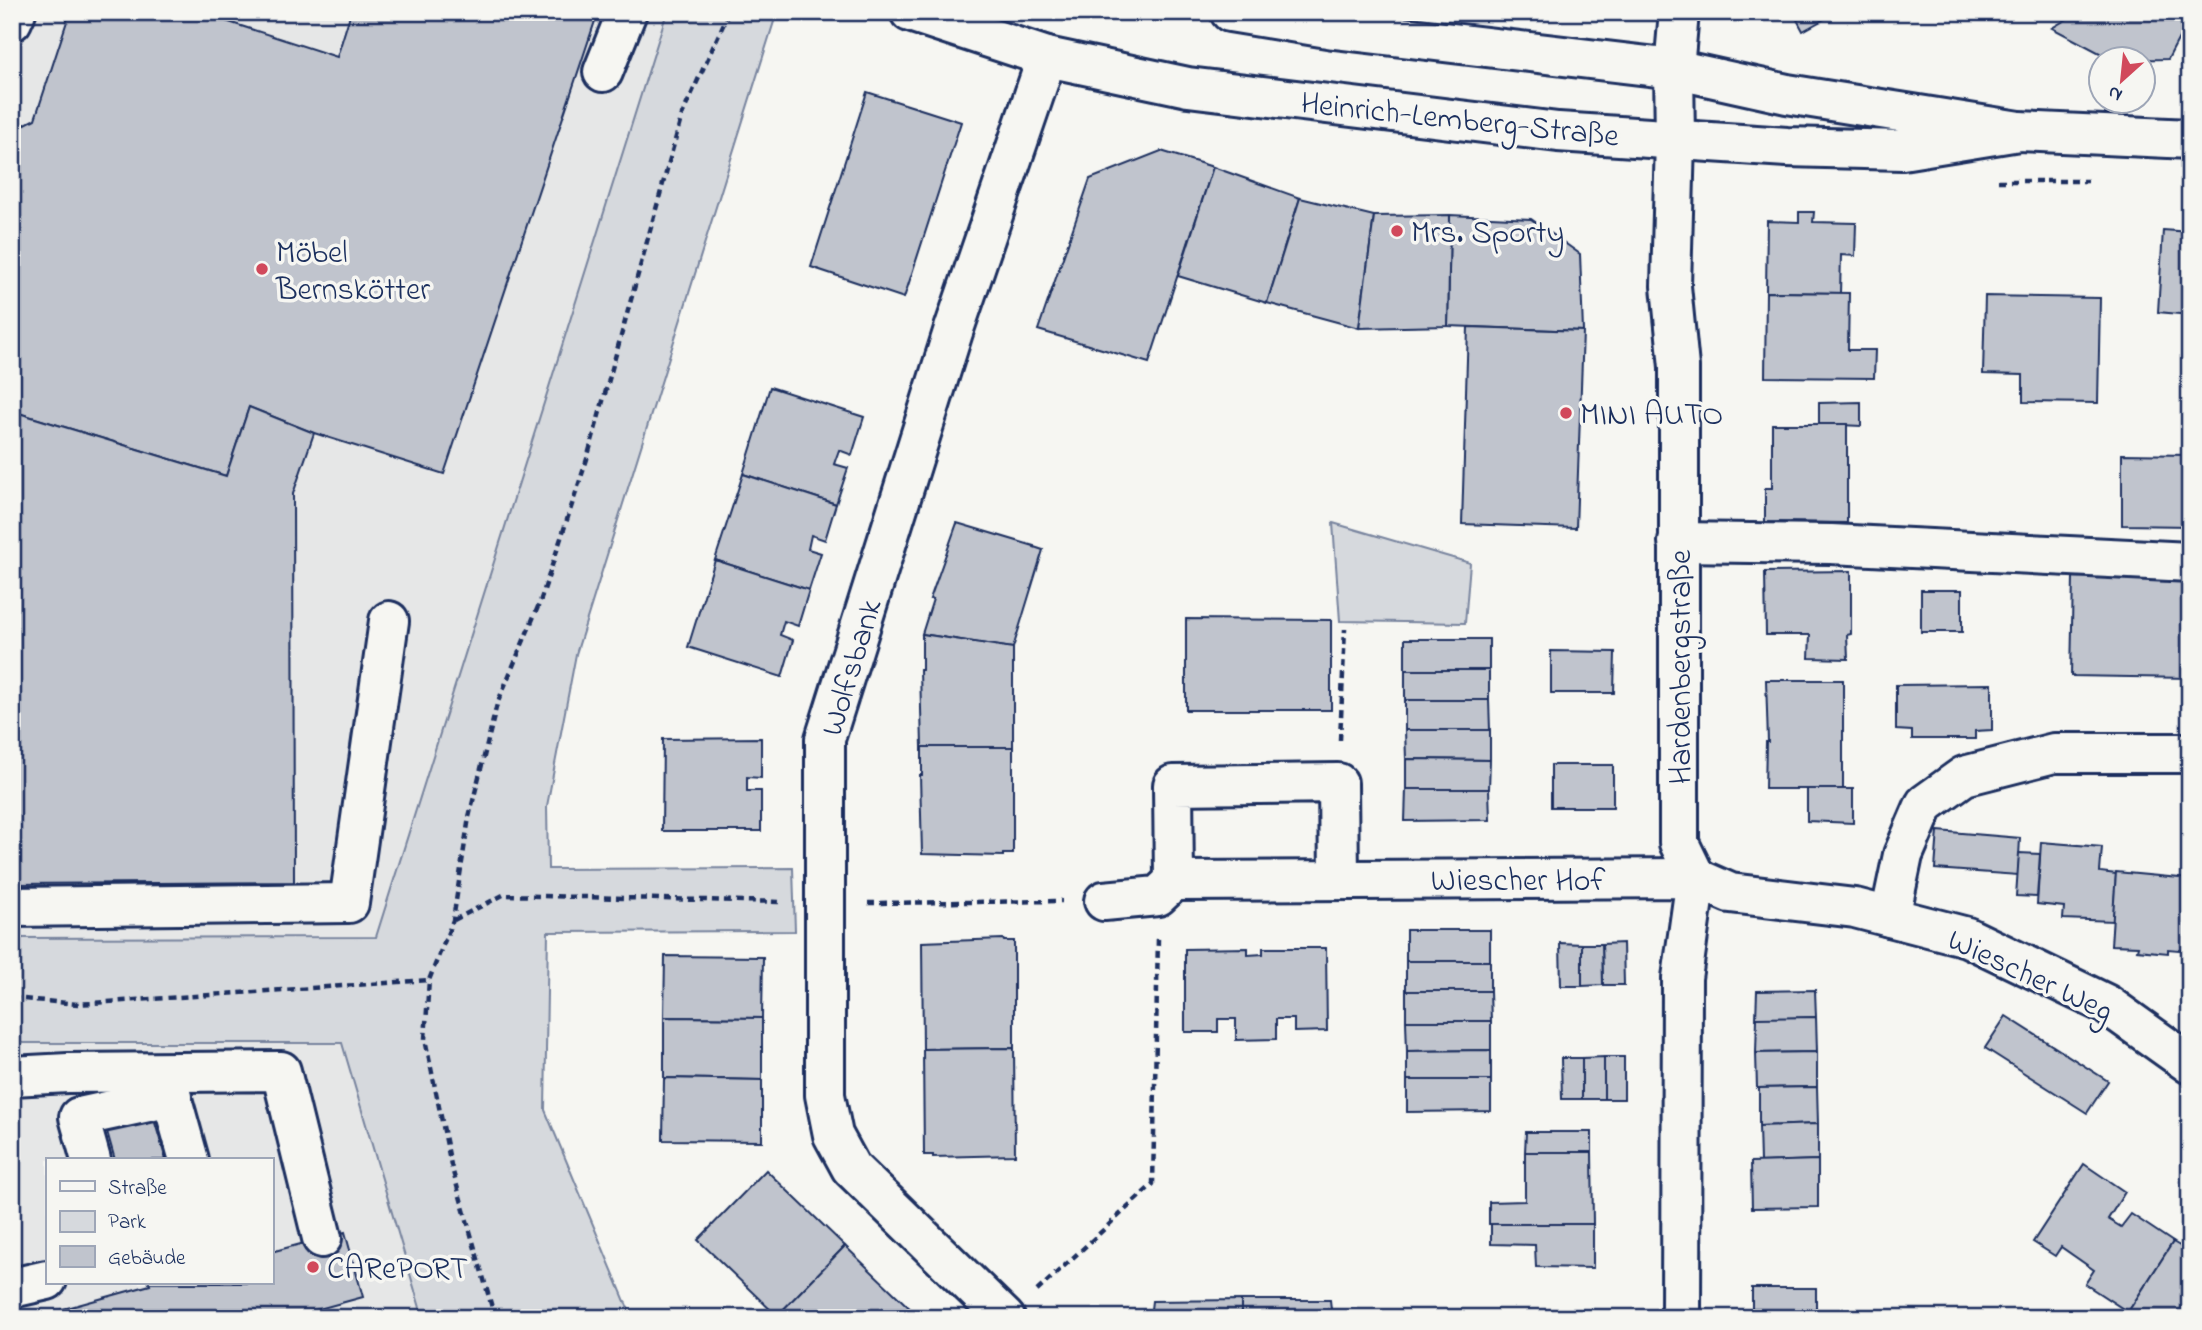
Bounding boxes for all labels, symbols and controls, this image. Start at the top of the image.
north arrow [2086,46,2156,116]
text: N [2103,78,2127,108]
street label: Heinrich-Lemberg-Straße [1298,81,1622,162]
place label: Mrs. Sporty [1411,211,1564,258]
marker: Mrs. Sporty [1389,223,1405,239]
place label: Möbel Bernskötter [275,231,430,315]
marker: Möbel Bernskötter [254,261,270,277]
place label: MINI AUTO [1580,393,1723,440]
marker: MINI AUTO [1558,405,1574,421]
street label: Hardenbergstraße [1659,549,1706,784]
street label: Wolfsbank [810,593,897,742]
street label: Wiescher Hof [1431,859,1605,906]
street label: Wiescher Weg [1939,918,2120,1036]
legend [46,1158,273,1284]
text: Straße [108,1174,167,1204]
text: Park [108,1208,147,1238]
text: Gebäude [108,1244,186,1274]
place label: CARePORT [327,1247,468,1294]
marker: CARePORT [305,1259,321,1275]

